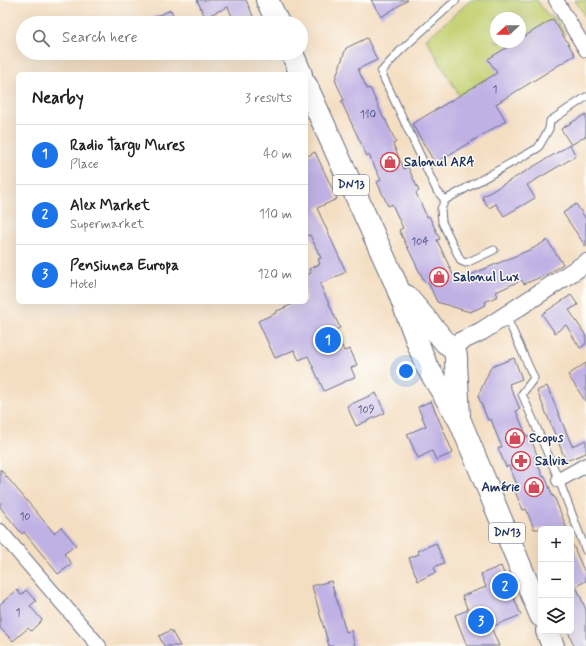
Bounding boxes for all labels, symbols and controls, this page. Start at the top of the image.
north arrow [490,12,526,48]
search box [16,16,308,60]
icon: search [30,27,52,49]
text: Search here [62,28,138,48]
house number: 1 [493,83,498,97]
text: Nearby [32,87,84,109]
text: 3 results [245,90,292,107]
house number: 110 [360,108,376,122]
text: Radio Targu Mures [70,136,185,156]
text: 1 [42,146,48,163]
text: 40 m [263,146,292,163]
shop icon: Salonul ARA [379,151,401,173]
place label: Salonul ARA [404,154,474,171]
text: Place [70,156,99,173]
road number: DN13 [333,175,369,195]
text: Alex Market [70,196,150,216]
text: 2 [42,206,48,223]
text: 110 m [259,206,292,223]
text: Supermarket [70,216,144,233]
house number: 104 [411,235,429,249]
text: Pensiunea Europa [70,256,179,276]
text: 3 [42,266,48,283]
text: 120 m [258,266,292,283]
shop icon: Salonul Lux [428,266,450,288]
place label: Salonul Lux [453,269,520,286]
text: Hotel [70,276,96,293]
pin: 1 [315,325,341,355]
your location [396,361,416,381]
house number: 109 [358,403,375,417]
shop icon: Scopus [504,427,526,449]
place label: Scopus [529,430,564,447]
pharmacy icon: Salvia [510,450,532,472]
place label: Salvia [535,453,570,470]
shop icon: Amérie [523,476,545,498]
place label: Amérie [481,479,520,496]
house number: 10 [19,510,31,524]
road number: DN13 [489,523,525,543]
map controls [538,526,574,634]
button: + [538,526,574,562]
button: − [538,562,574,598]
pin: 2 [492,571,518,601]
button: layers [538,598,574,634]
house number: 1 [16,606,21,620]
pin: 3 [468,606,494,636]

